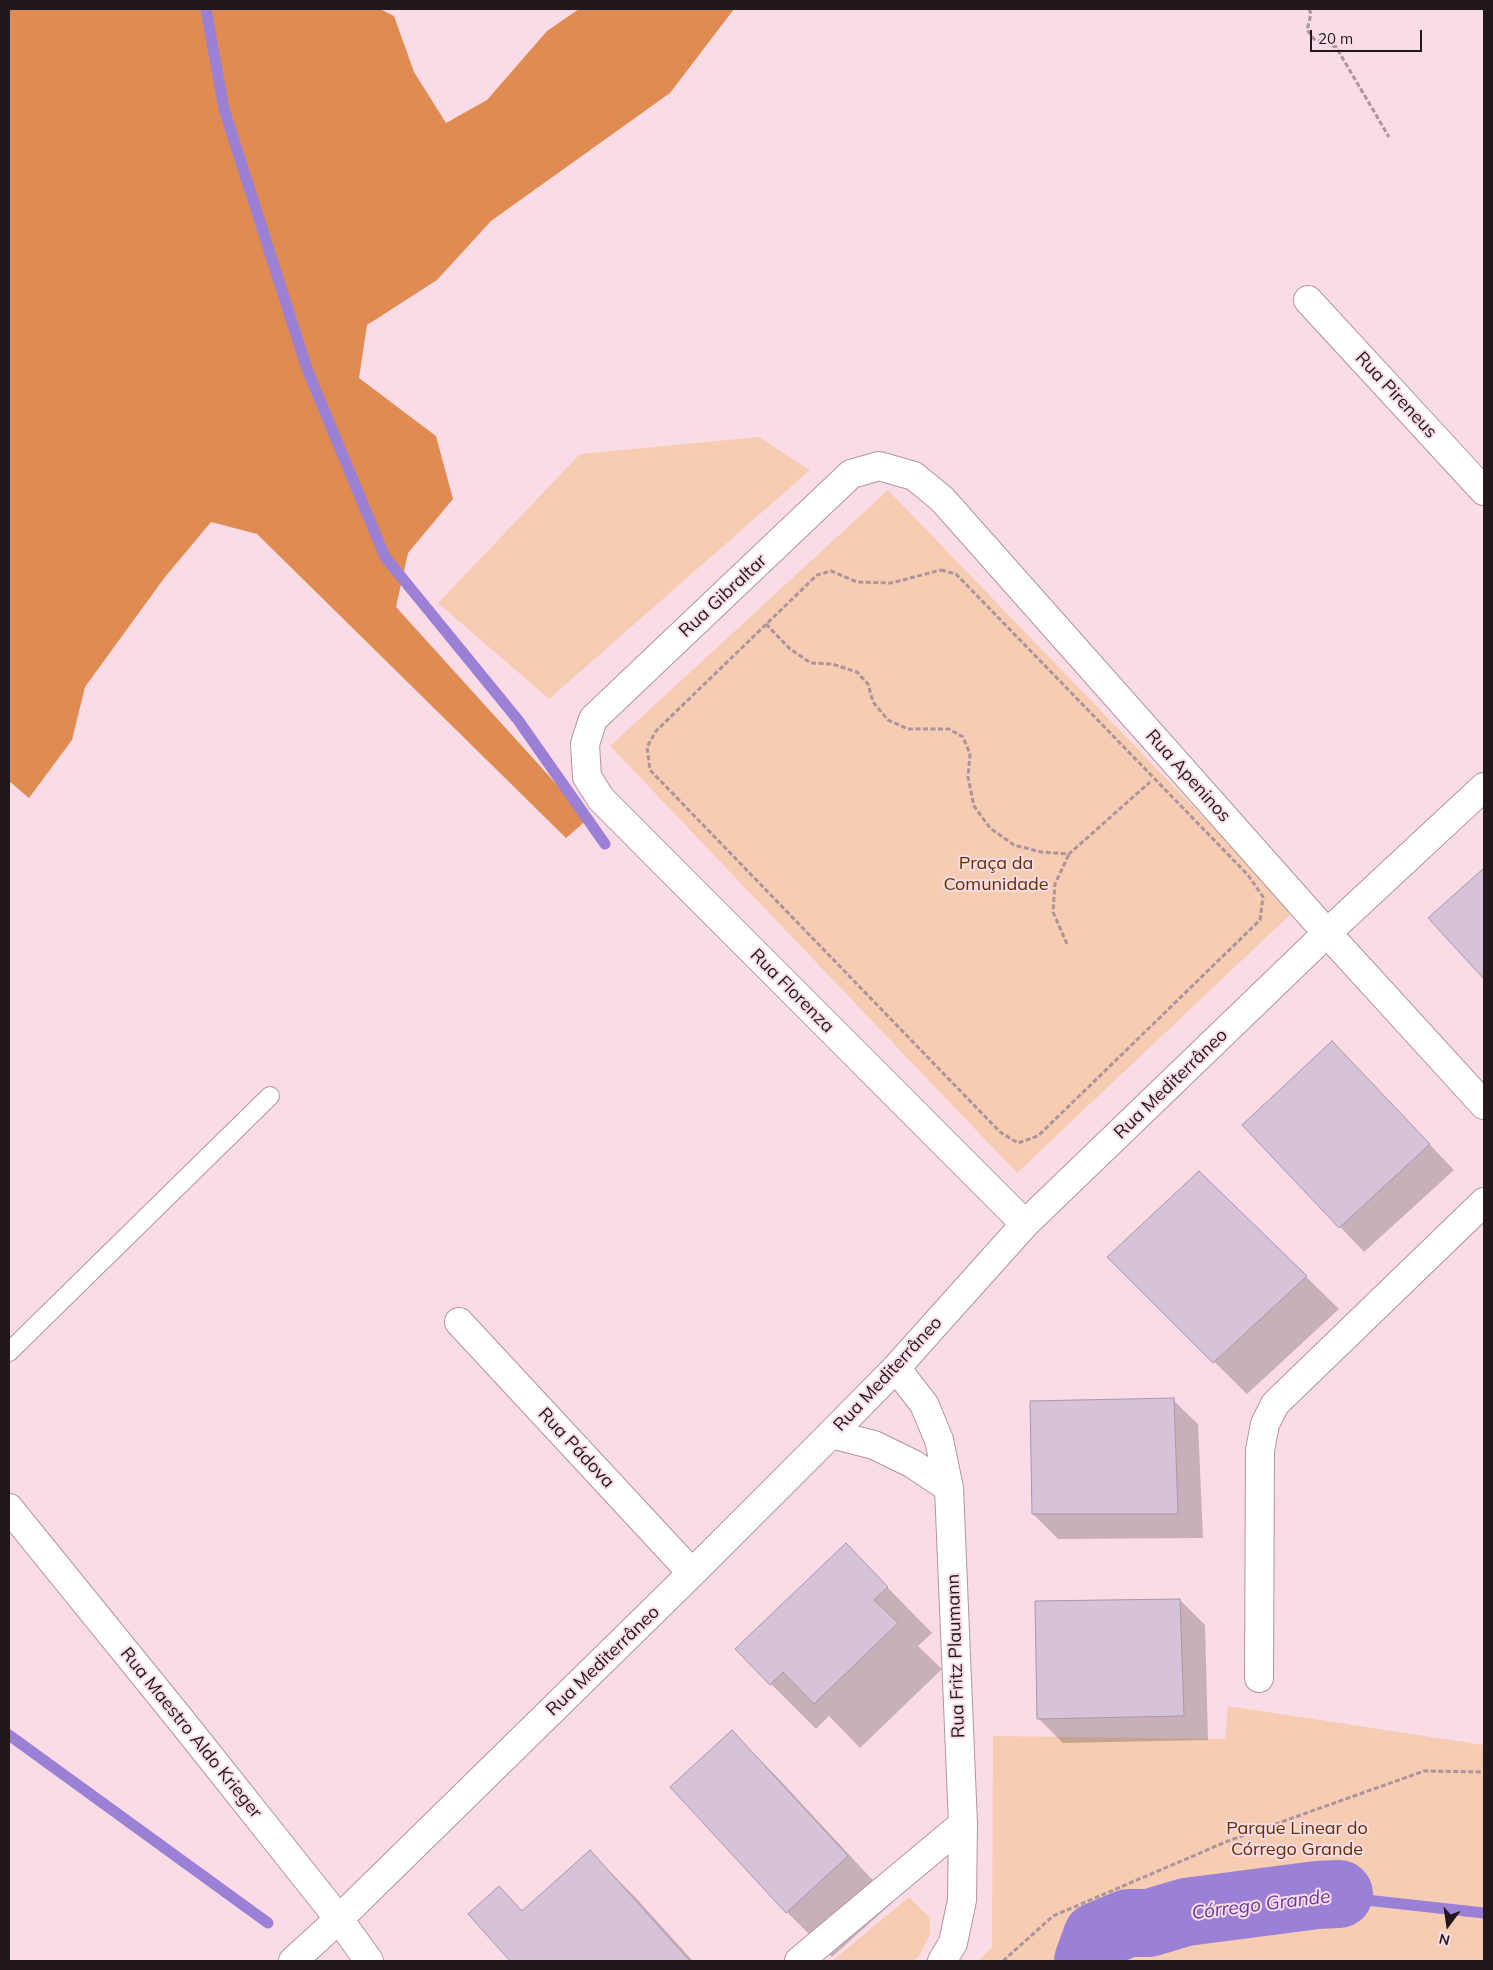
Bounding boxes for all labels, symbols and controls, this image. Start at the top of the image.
scale bar [1313,20,1426,52]
text: 20 m [1318,29,1353,48]
street label: Rua Pireneus [1351,347,1441,443]
street label: Rua Gibraltar [675,550,771,642]
street label: Rua Apeninos [1141,725,1235,827]
park label: Praça da Comunidade [943,853,1049,896]
street label: Rua Florenza [746,945,838,1037]
street label: Rua Mediterrâneo [1110,1024,1232,1144]
street label: Rua Mediterrâneo [829,1312,947,1436]
street label: Rua Pádova [533,1403,619,1493]
street label: Rua Fritz Plaumann [942,1574,970,1738]
street label: Rua Mediterrâneo [542,1601,664,1721]
street label: Rua Maestro Aldo Krieger [115,1643,267,1823]
park label: Parque Linear do Córrego Grande [1226,1818,1368,1860]
water label: Córrego Grande [1190,1885,1332,1925]
north arrow [1423,1900,1473,1950]
text: N [1437,1930,1452,1950]

